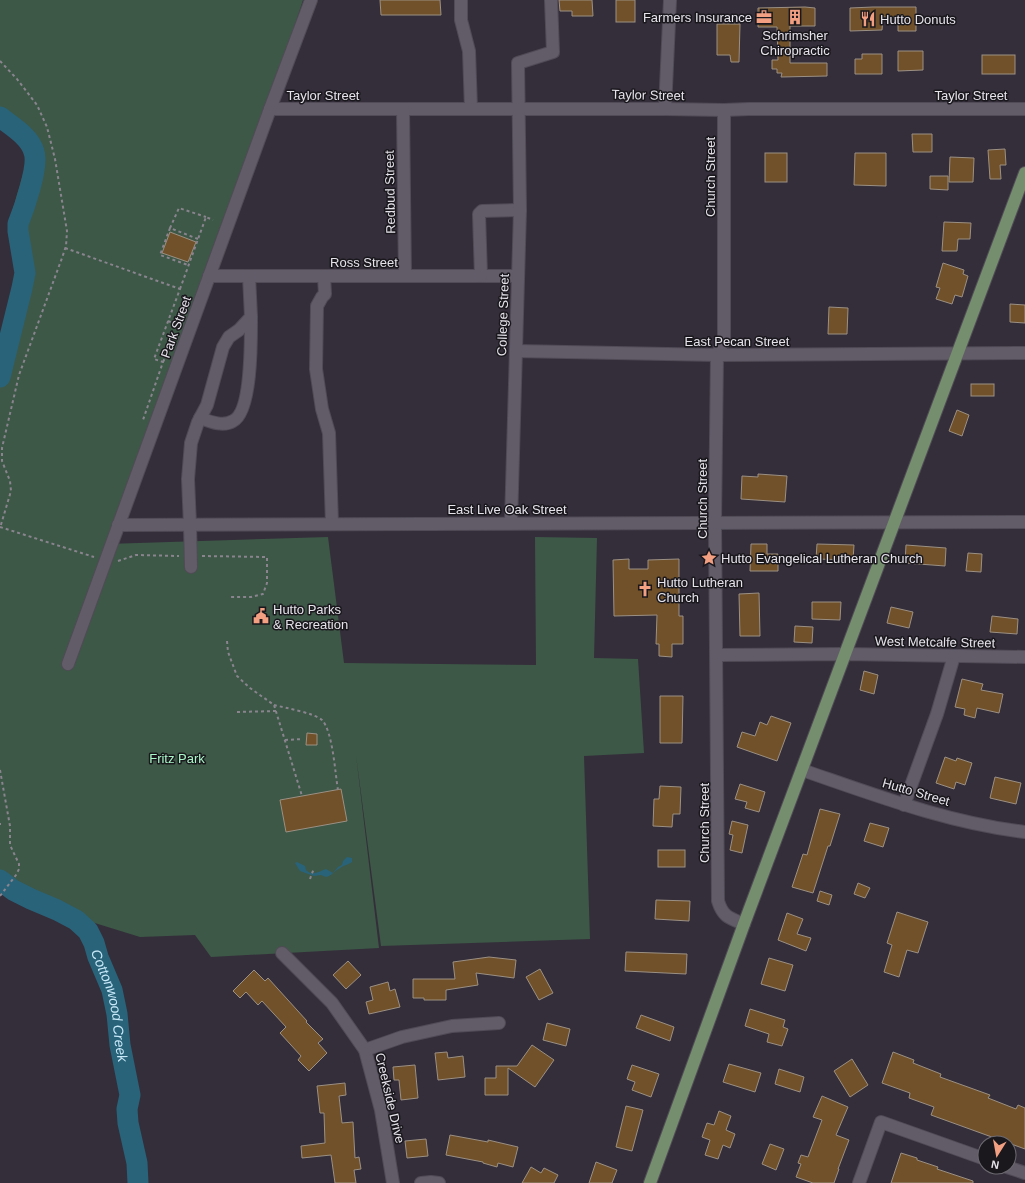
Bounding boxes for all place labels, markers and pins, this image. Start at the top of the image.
office icon: Farmers Insurance [755,8,773,26]
building icon: Schrimsher Chiropractic [786,8,804,26]
place label: Farmers Insurance [643,10,752,25]
restaurant icon: Hutto Donuts [859,10,877,28]
place label: Hutto Donuts [880,12,956,27]
place label: Schrimsher Chiropractic [760,28,830,58]
place icon: Hutto Evangelical Lutheran Church [700,549,718,567]
place label: Hutto Evangelical Lutheran Church [721,551,923,566]
place label: Hutto Lutheran Church [657,575,743,605]
church icon: Hutto Lutheran Church [636,580,654,598]
place label: Hutto Parks & Recreation [273,602,348,632]
public building icon: Hutto Parks & Recreation [252,607,270,625]

